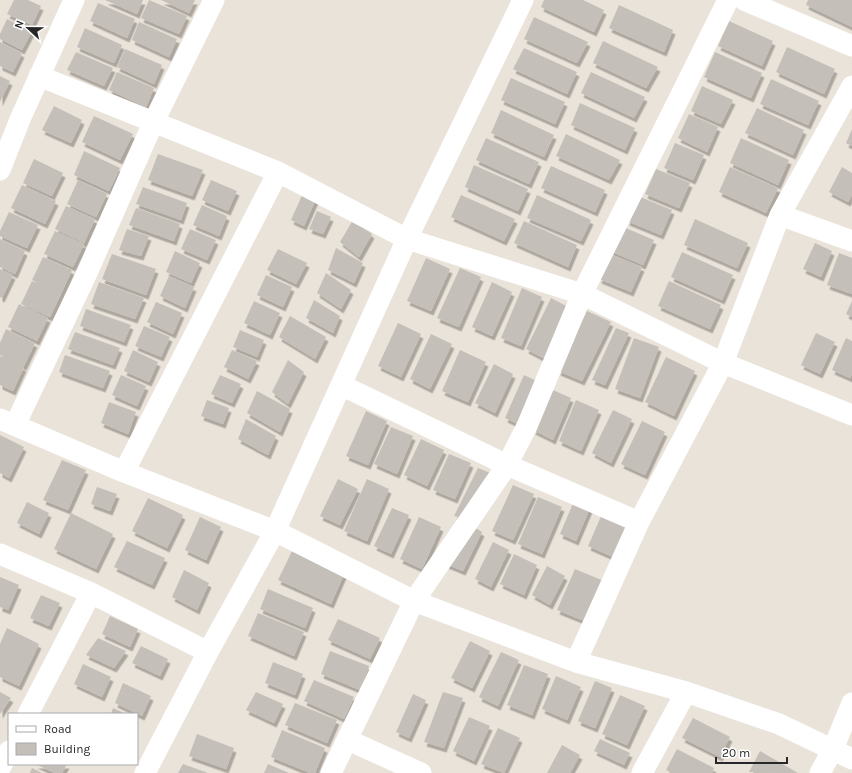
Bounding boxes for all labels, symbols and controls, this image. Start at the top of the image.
north arrow [8,8,48,48]
text: N [12,18,27,31]
legend [8,713,138,765]
text: Road [44,722,72,736]
scale bar [716,739,787,765]
text: Building [44,742,91,756]
text: 20 m [722,746,750,760]

